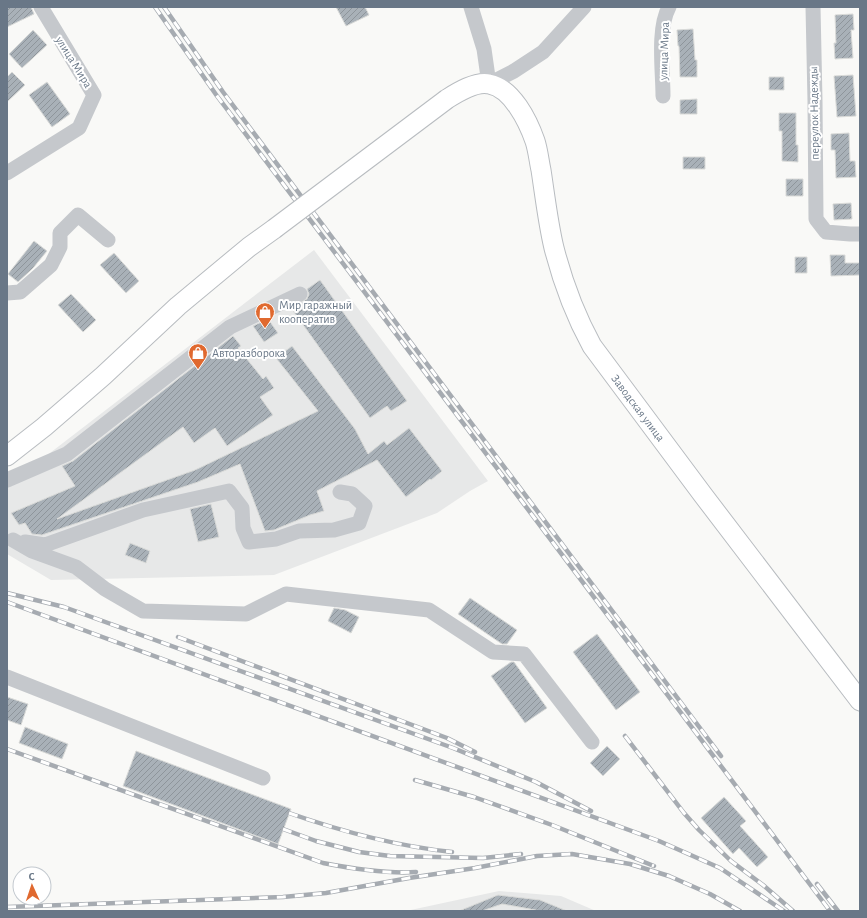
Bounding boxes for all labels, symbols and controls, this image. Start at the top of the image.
street label: улица Мира [657,21,672,81]
street label: улица Мира [52,33,95,91]
street label: переулок Надежды [807,66,822,160]
place label: Мир гаражный кооператив [279,299,352,325]
shop icon: Мир гаражный кооператив [254,301,276,329]
shop icon: Авторазборока [187,342,209,370]
place label: Авторазборока [212,347,286,359]
street label: Заводская улица [608,372,667,445]
north arrow [12,866,52,906]
text: С [28,871,35,882]

